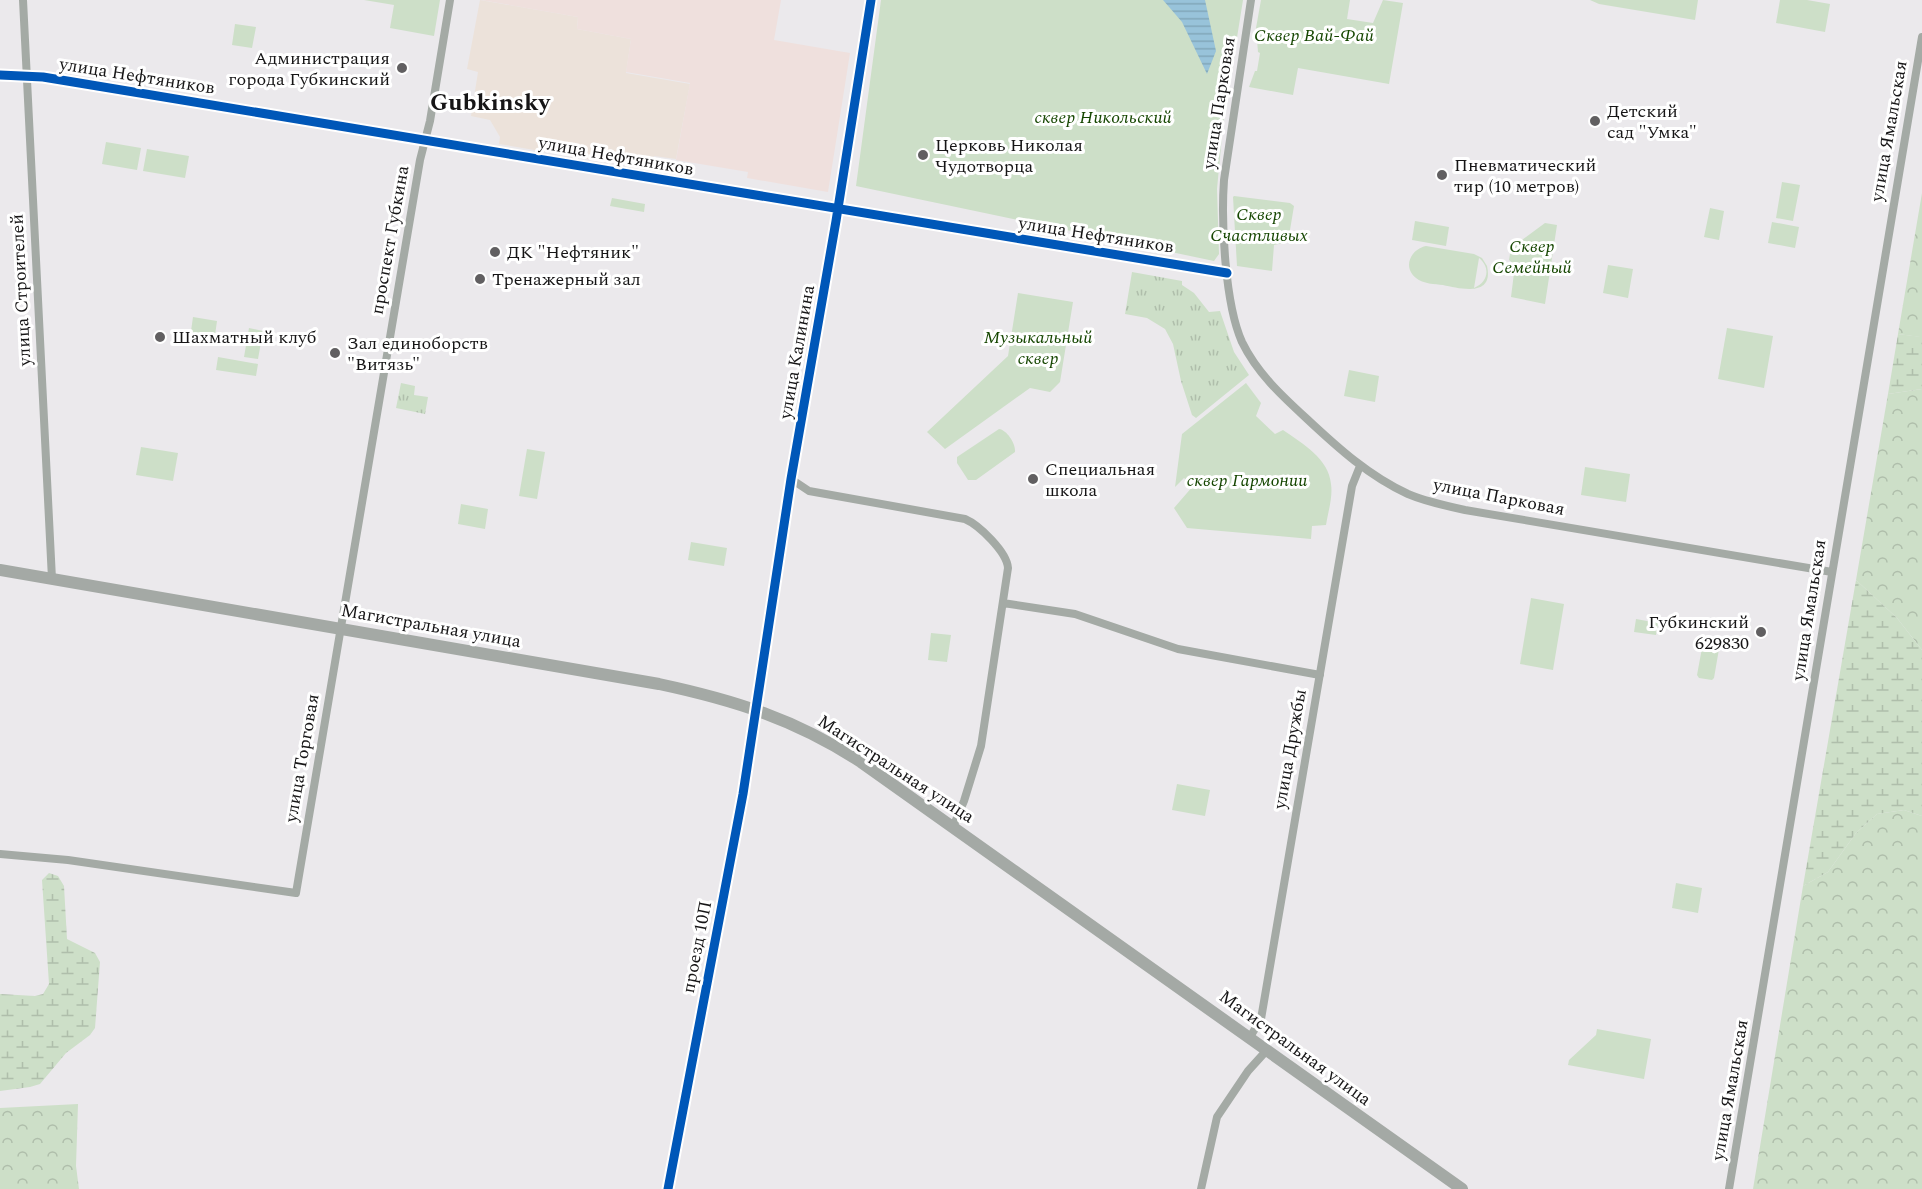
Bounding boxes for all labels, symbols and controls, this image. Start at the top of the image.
park label: Сквер Вай-Фай [1254,22,1374,49]
street label: улица Парковая [1195,35,1243,172]
place label: Администрация города Губкинский [228,45,390,93]
street label: улица Нефтяников [56,50,217,102]
street label: улица Ямальская [1863,58,1915,205]
marker: Администрация города Губкинский [395,61,409,75]
district label: Gubkinsky [430,85,551,121]
place label: Детский сад "Умка" [1607,98,1697,146]
park label: сквер Никольский [1034,104,1172,131]
marker: Детский сад "Умка" [1588,114,1602,128]
street label: улица Нефтяников [535,129,696,183]
place label: Церковь Николая Чудотворца [935,132,1083,180]
marker: Церковь Николая Чудотворца [916,148,930,162]
place label: Пневматический тир (10 метров) [1454,152,1596,200]
street label: проспект Губкина [364,163,416,317]
marker: Пневматический тир (10 метров) [1435,168,1449,182]
park label: Сквер Счастливых [1210,201,1308,249]
street label: улица Нефтяников [1015,209,1176,261]
street label: улица Строителей [4,213,39,368]
park label: Сквер Семейный [1492,233,1572,281]
place label: ДК "Нефтяник" [507,239,639,266]
marker: ДК "Нефтяник" [488,245,502,259]
place label: Тренажерный зал [492,266,641,293]
marker: Тренажерный зал [473,272,487,286]
street label: улица Калинина [772,283,822,422]
place label: Шахматный клуб [172,324,316,351]
park label: Музыкальный сквер [984,324,1093,372]
marker: Шахматный клуб [153,330,167,344]
place label: Зал единоборств "Витязь" [347,330,488,378]
marker: Зал единоборств "Витязь" [328,346,342,360]
place label: Специальная школа [1045,456,1155,504]
park label: сквер Гармонии [1187,467,1308,494]
street label: улица Парковая [1430,471,1567,523]
marker: Специальная школа [1026,472,1040,486]
street label: улица Ямальская [1784,537,1833,683]
street label: Магистральная улица [339,597,523,655]
place label: Губкинский 629830 [1648,609,1749,657]
marker: Губкинский 629830 [1754,625,1768,639]
street label: улица Дружбы [1266,687,1314,812]
street label: улица Торговая [277,692,327,825]
street label: Магистральная улица [812,708,980,830]
street label: проезд 10П [675,899,719,995]
street label: Магистральная улица [1213,983,1377,1113]
street label: улица Ямальская [1704,1017,1756,1164]

